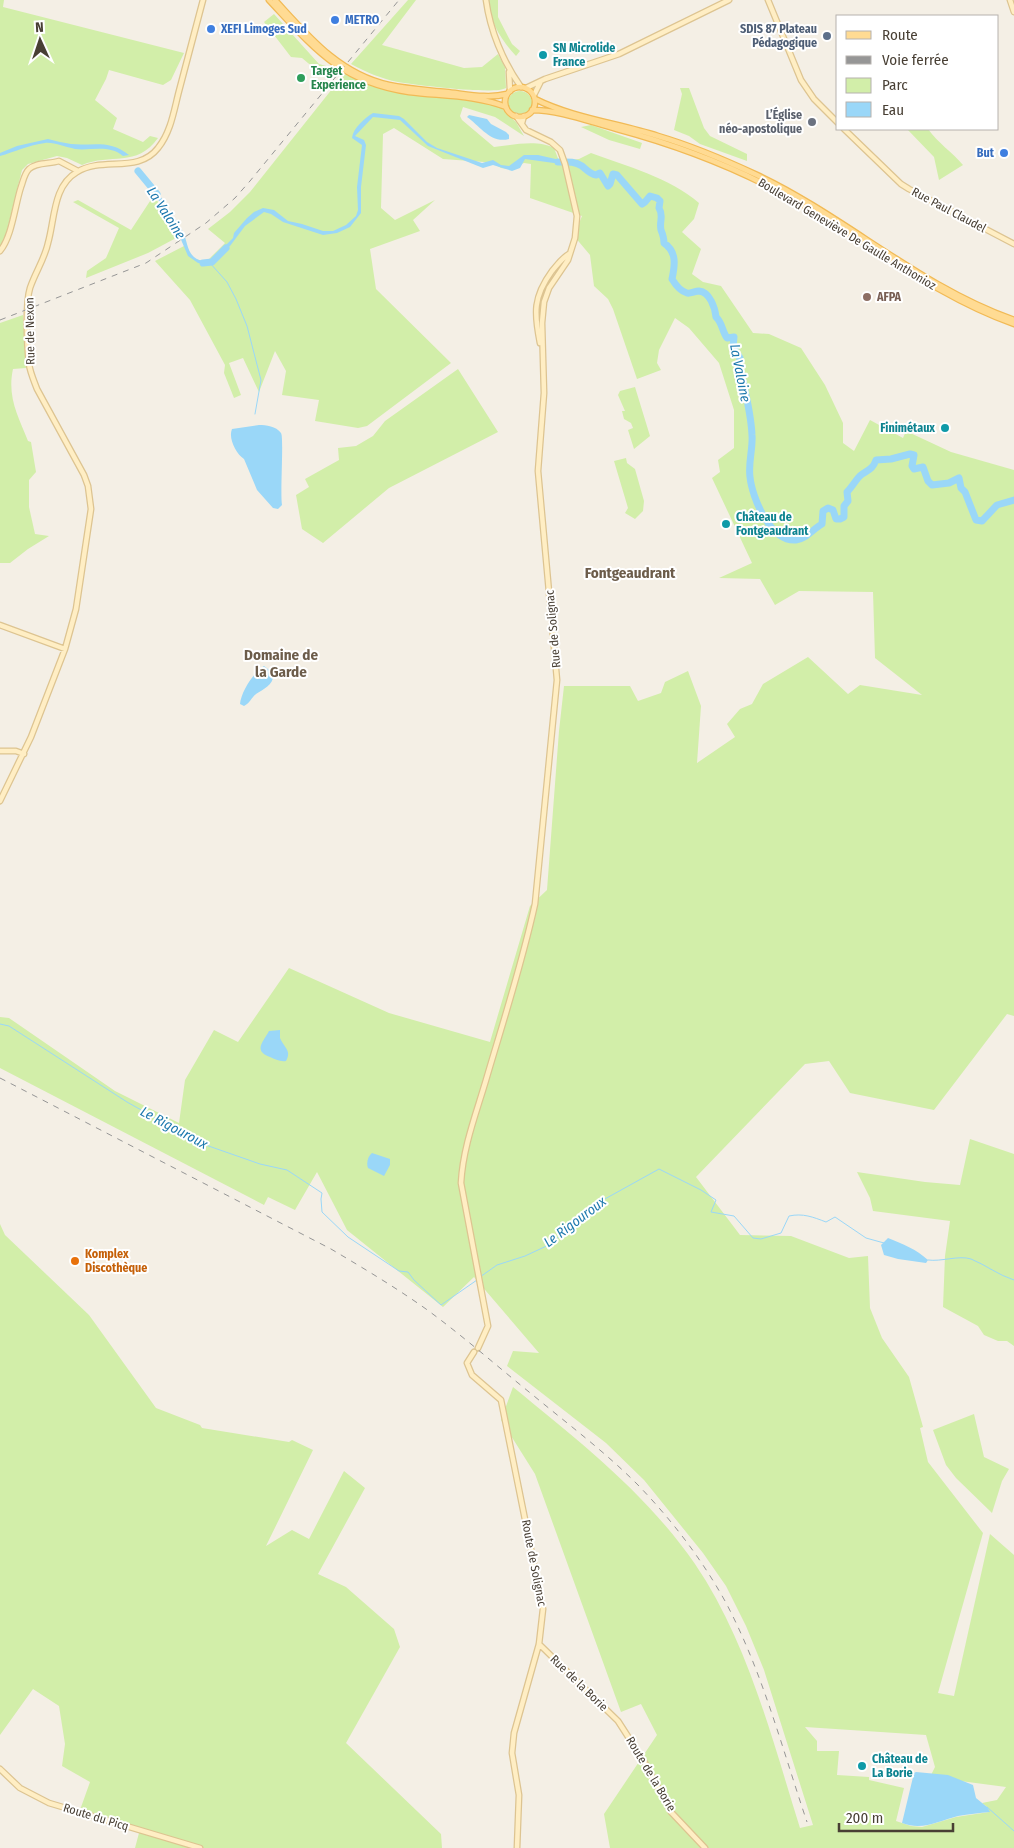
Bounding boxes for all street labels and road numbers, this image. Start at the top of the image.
street label: Boulevard Geneviève De Gaulle Anthonioz [756,175,939,293]
street label: Rue Paul Claudel [909,185,989,235]
street label: Rue de Nexon [22,297,38,365]
street label: Rue de Solignac [543,589,563,669]
street label: Route de Solignac [519,1518,549,1608]
street label: Rue de la Borie [547,1652,611,1714]
street label: Route de la Borie [623,1734,679,1814]
street label: Route du Picq [62,1800,130,1834]

